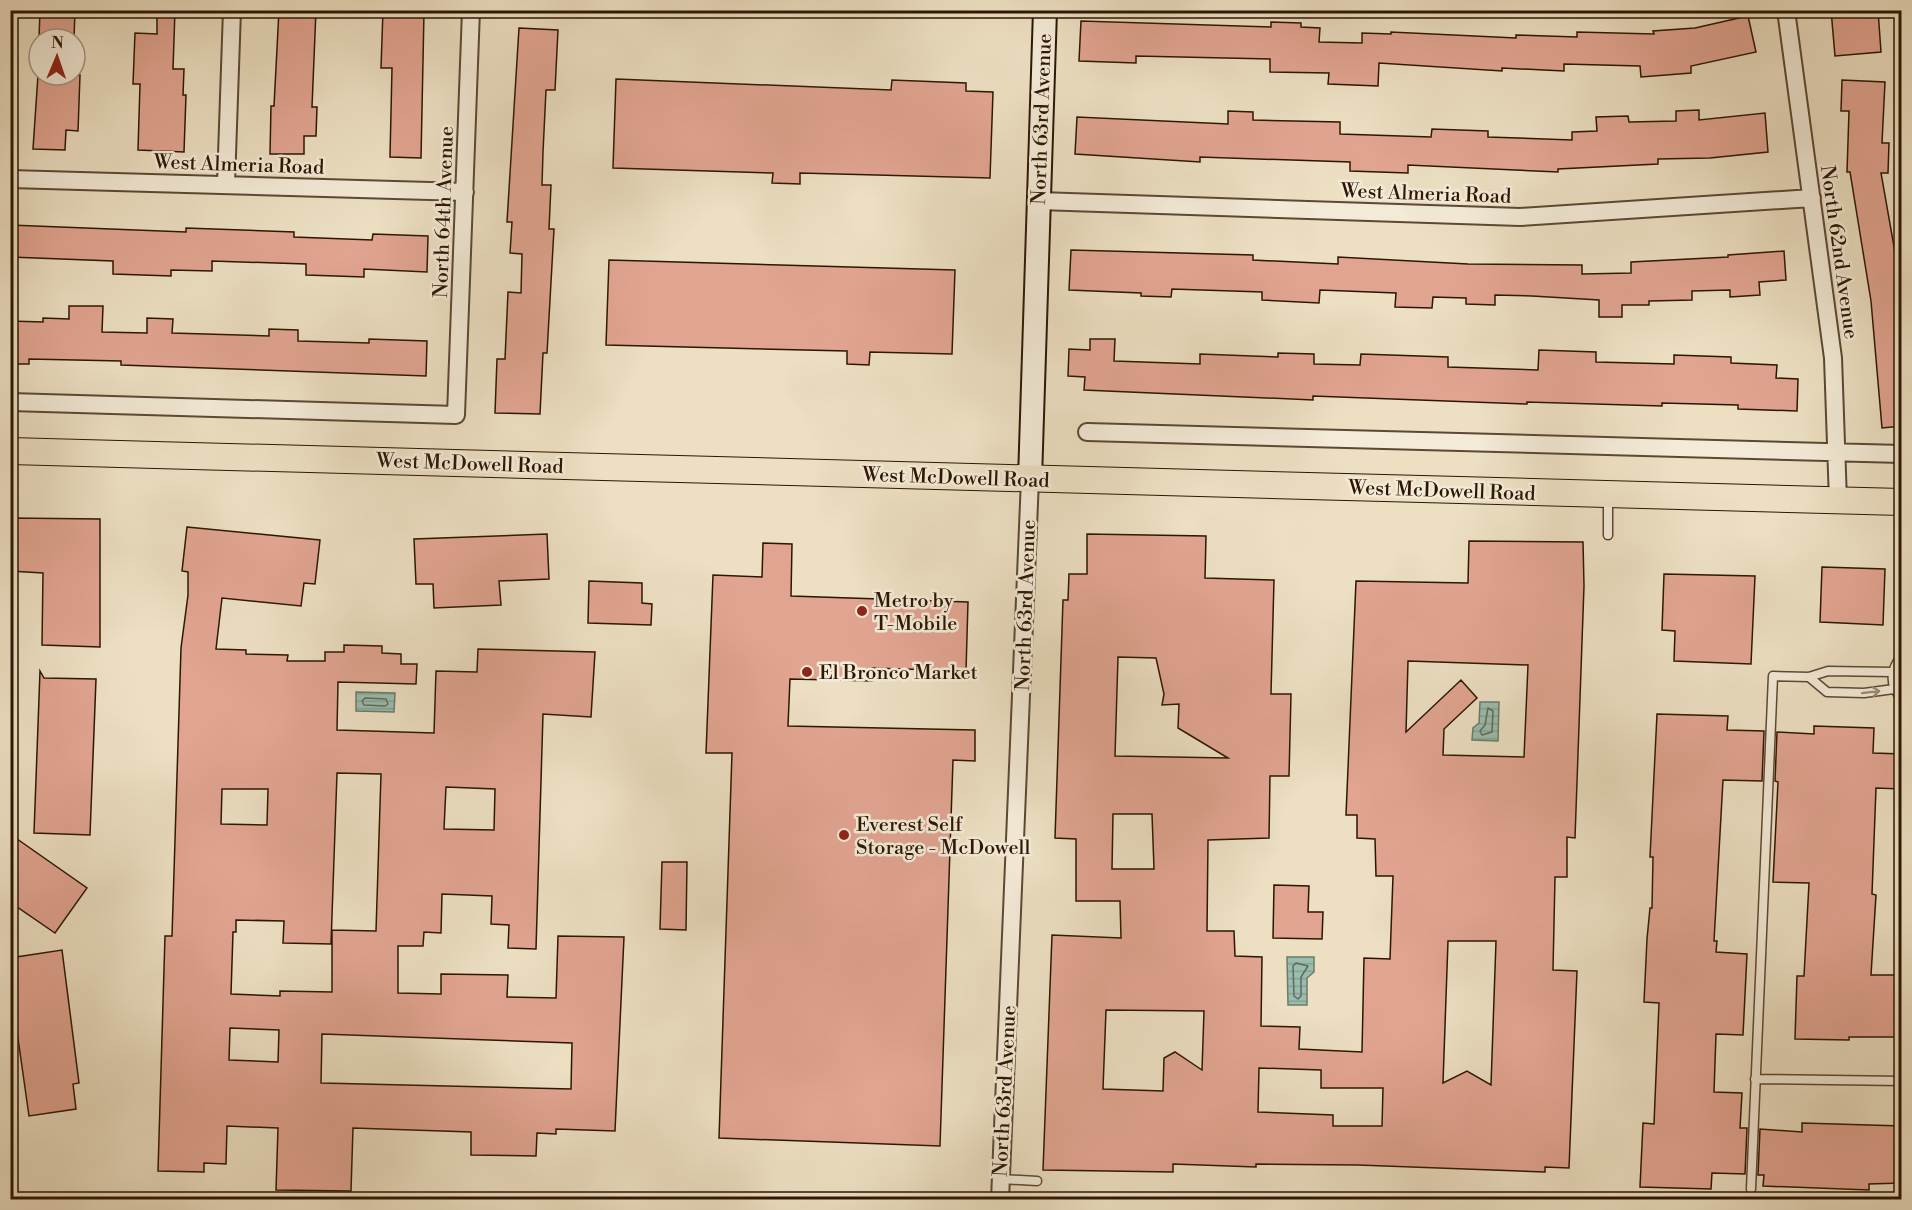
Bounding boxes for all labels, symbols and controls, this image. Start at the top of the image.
north arrow [27,27,87,87]
text: N [51,33,65,53]
street label: North 63rd Avenue [1027,33,1058,205]
street label: North 64th Avenue [429,126,460,299]
street label: West Almeria Road [152,150,325,181]
street label: North 62nd Avenue [1814,164,1863,341]
street label: West Almeria Road [1339,179,1512,210]
street label: West McDowell Road [375,449,565,480]
street label: West McDowell Road [861,463,1051,494]
street label: West McDowell Road [1347,476,1537,507]
street label: North 63rd Avenue [1011,519,1042,691]
place label: Metro by T-Mobile [874,589,957,637]
marker: Metro by T-Mobile [855,604,869,618]
place label: El Bronco Market [819,661,978,686]
marker: El Bronco Market [800,665,814,679]
one-way arrow [1860,686,1880,697]
place label: Everest Self Storage - McDowell [856,813,1030,861]
marker: Everest Self Storage - McDowell [837,828,851,842]
street label: North 63rd Avenue [989,1005,1022,1177]

